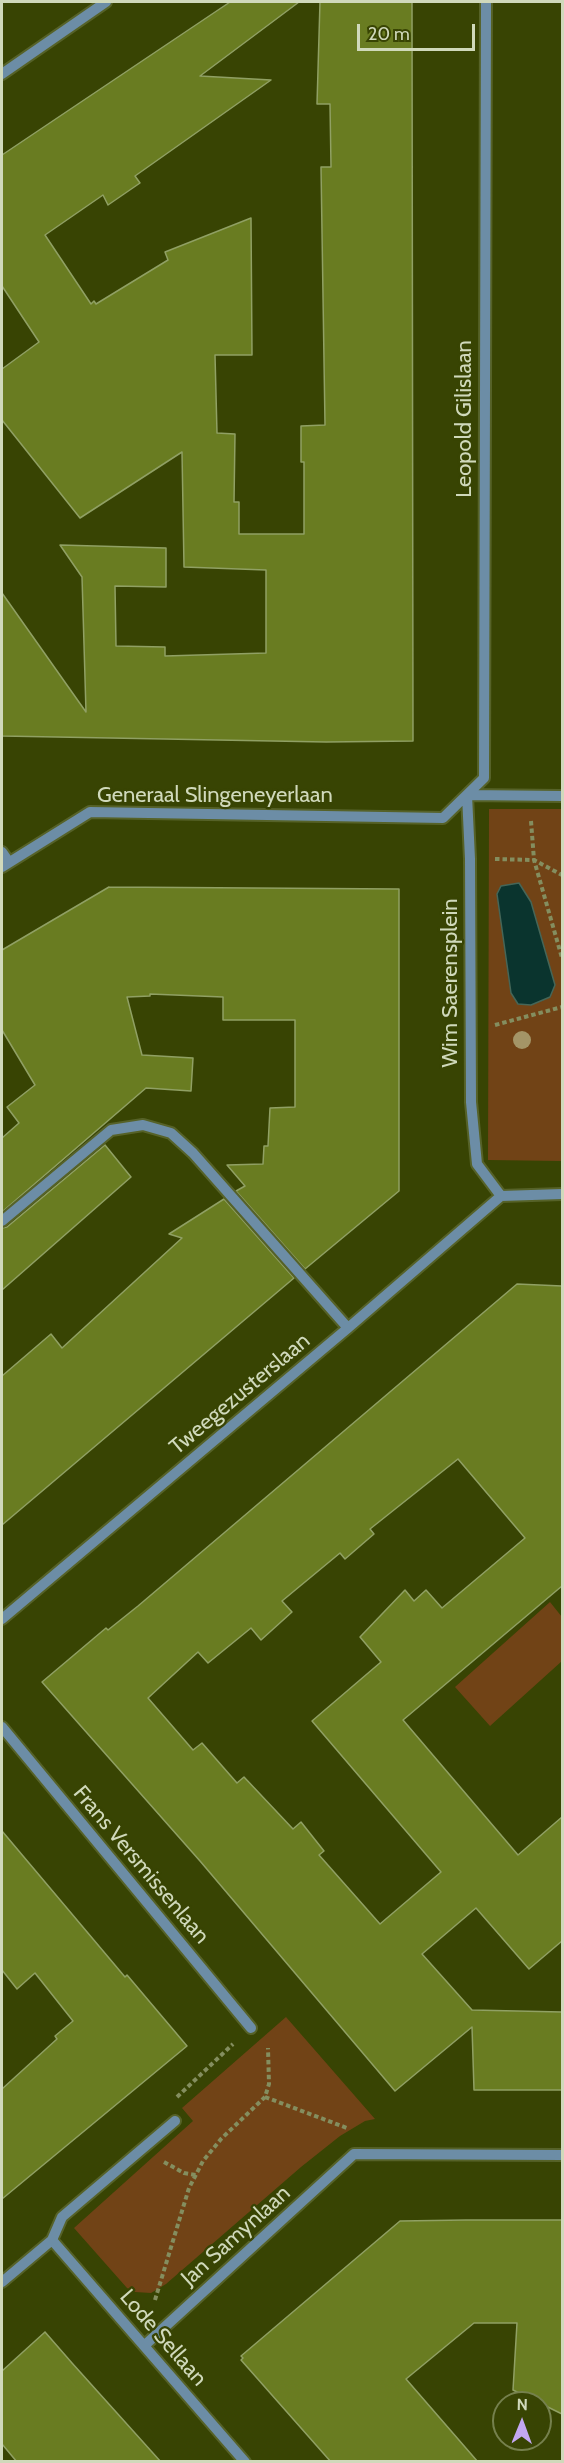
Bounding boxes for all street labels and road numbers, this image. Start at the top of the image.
street label: Leopold Gilislaan [452,340,478,498]
street label: Generaal Slingeneyerlaan [97,783,333,809]
street label: Wim Saerensplein [438,898,464,1068]
street label: Tweegezusterslaan [165,1328,315,1460]
street label: Frans Versmissenlaan [67,1781,215,1949]
street label: Jan Samynlaan [176,2180,296,2292]
street label: Lode Sellaan [114,2284,212,2392]

